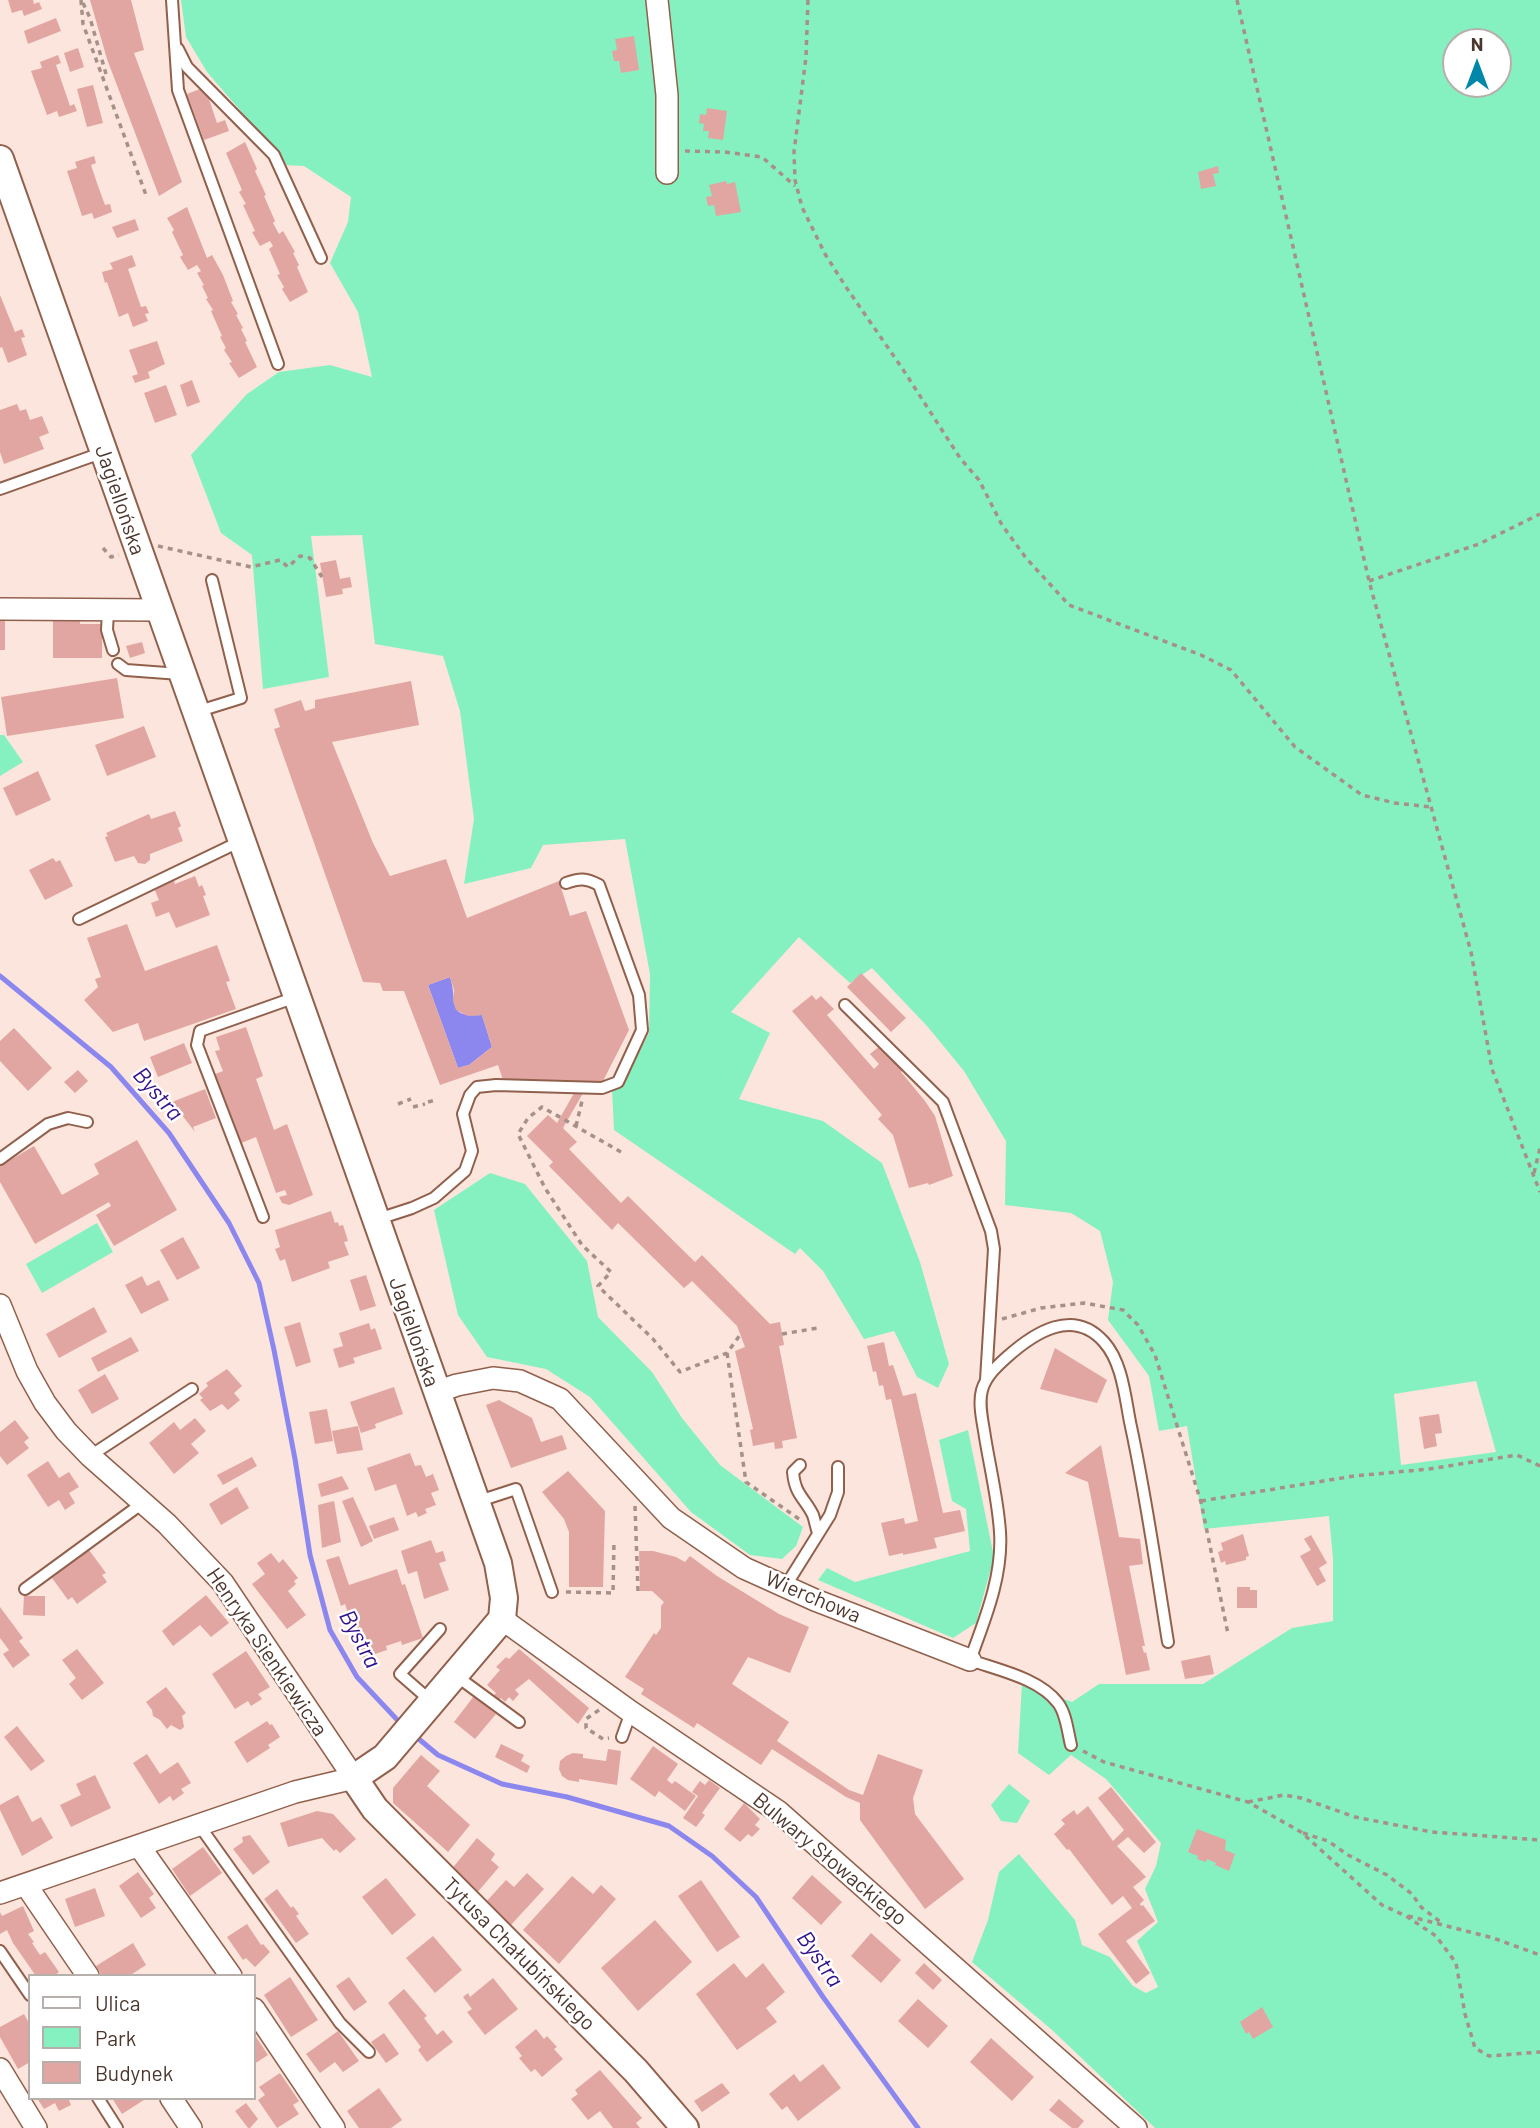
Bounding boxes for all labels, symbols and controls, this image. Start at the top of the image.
north arrow [1442,28,1512,98]
text: N [1471,32,1483,55]
street label: Jagiellońska [89,442,151,558]
water label: Bystra [127,1061,189,1127]
street label: Jagiellońska [383,1274,445,1390]
street label: Henryka Sienkiewicza [201,1563,333,1741]
street label: Wierchowa [761,1566,865,1628]
water label: Bystra [333,1605,387,1673]
street label: Bulwary Słowackiego [748,1787,912,1931]
street label: Tytusa Chałubińskiego [437,1872,601,2036]
water label: Bystra [791,1926,849,1992]
legend [28,1974,256,2100]
text: Ulica [95,1990,140,2015]
text: Park [95,2025,136,2050]
text: Budynek [95,2060,173,2085]

